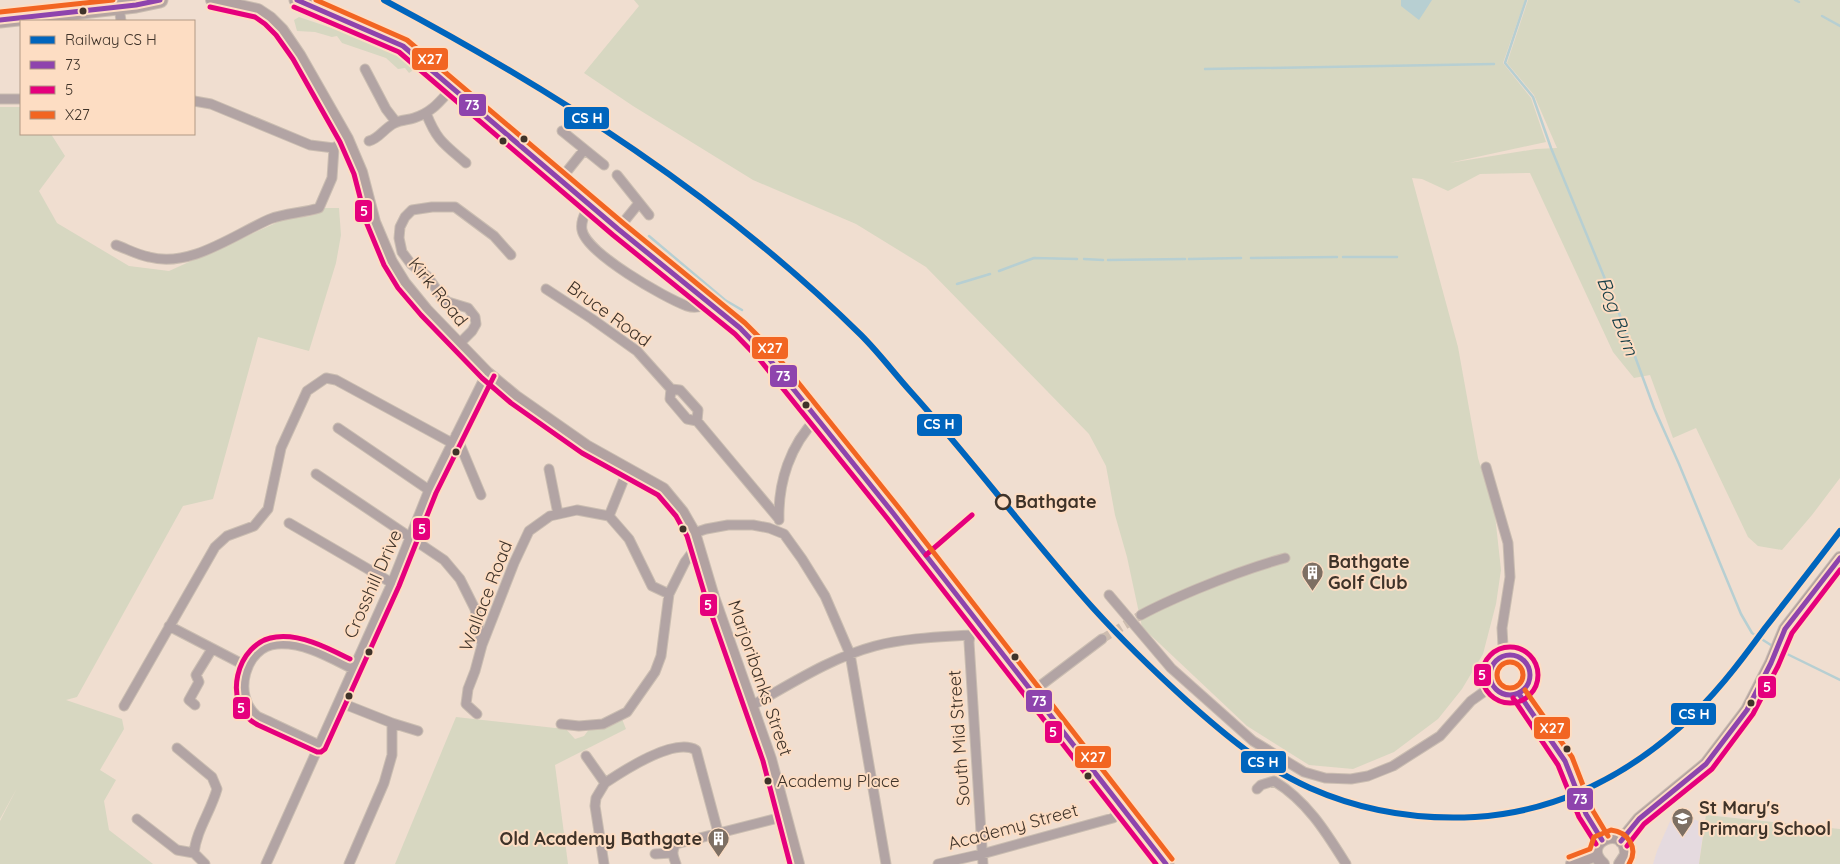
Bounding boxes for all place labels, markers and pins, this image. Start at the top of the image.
unlabelled marker [78,6,88,16]
unlabelled marker [519,134,529,144]
unlabelled marker [498,136,508,146]
unlabelled marker [801,400,811,410]
unlabelled marker [451,447,461,457]
place label: Bathgate [1015,490,1097,513]
marker: Bathgate [995,494,1011,510]
unlabelled marker [678,524,688,534]
place label: Bathgate Golf Club [1328,550,1410,594]
building icon: Bathgate Golf Club [1300,560,1324,591]
unlabelled marker [364,647,374,657]
unlabelled marker [1010,652,1020,662]
unlabelled marker [344,691,354,701]
unlabelled marker [1746,698,1756,708]
unlabelled marker [1562,744,1572,754]
place label: Academy Place [777,770,900,791]
unlabelled marker [1083,771,1093,781]
marker: Academy Place [763,776,773,786]
place label: St Mary's Primary School [1699,796,1831,840]
school or university icon: St Mary's Primary School [1671,806,1695,837]
place label: Old Academy Bathgate [500,827,702,850]
building icon: Old Academy Bathgate [706,827,730,858]

